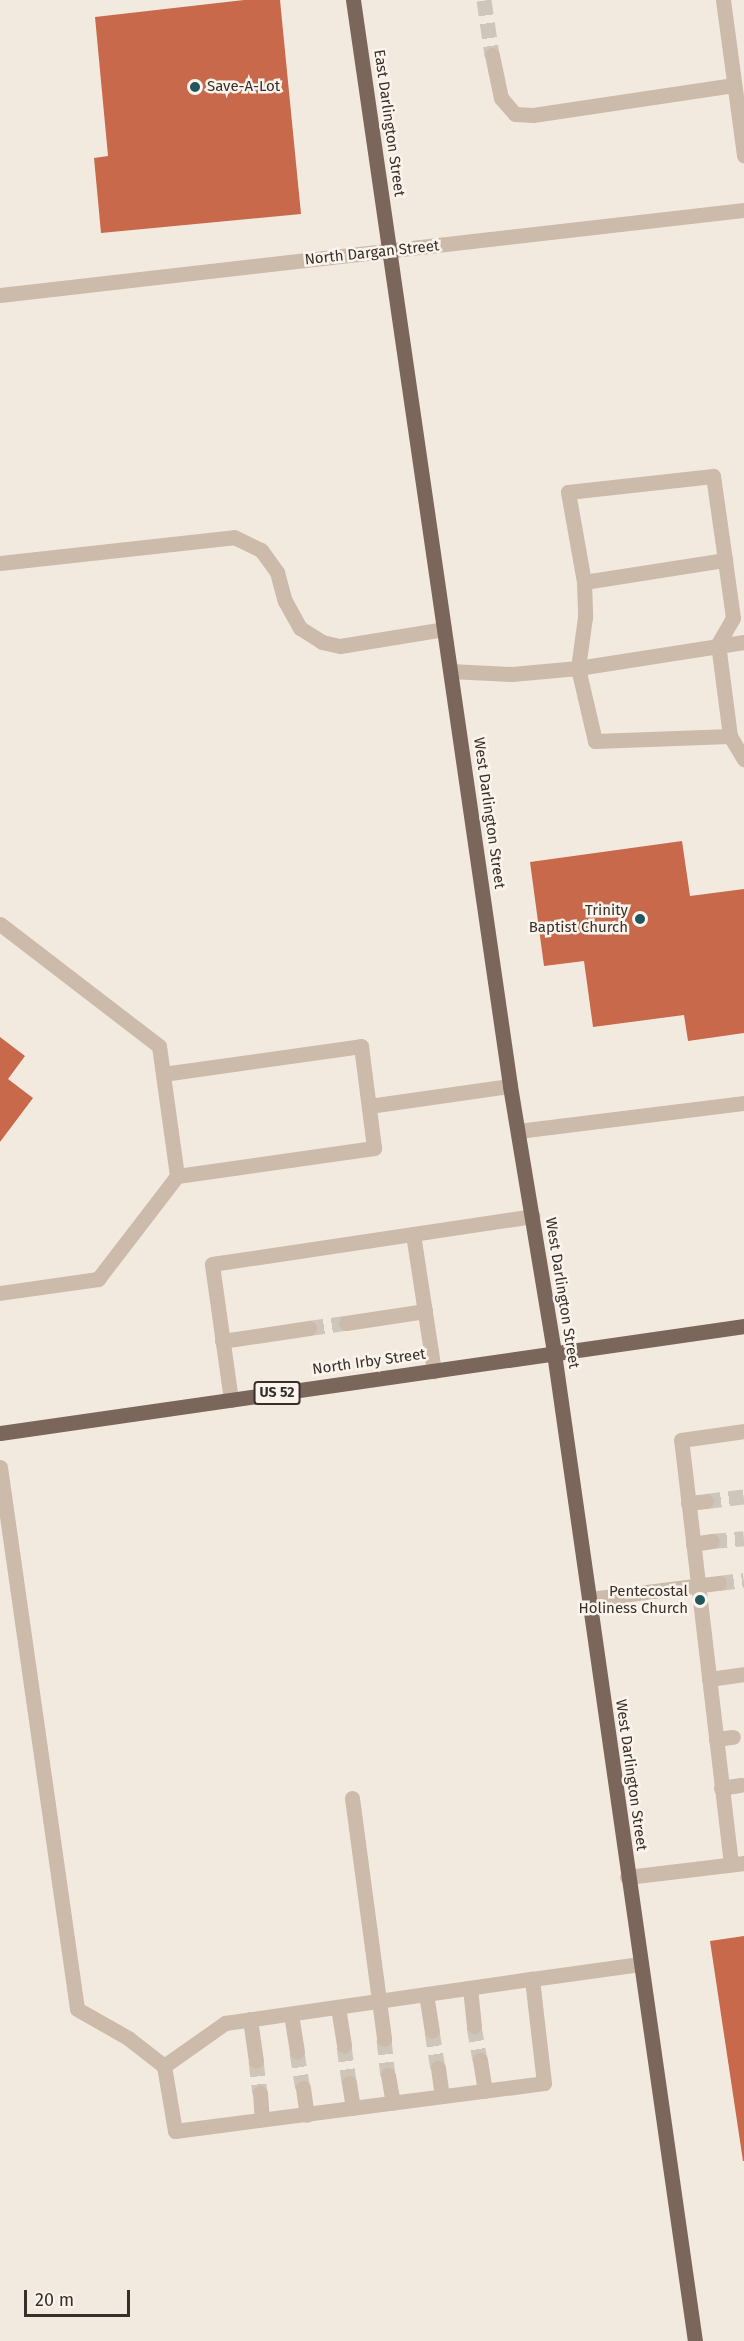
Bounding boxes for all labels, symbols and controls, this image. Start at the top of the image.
street label: East Darlington Street [370,48,408,198]
place label: Save-A-Lot [207,78,280,96]
marker: Save-A-Lot [188,80,202,94]
street label: North Dargan Street [304,237,440,269]
street label: West Darlington Street [469,736,509,890]
place label: Trinity Baptist Church [529,901,628,936]
marker: Trinity Baptist Church [633,912,647,926]
street label: West Darlington Street [541,1216,583,1370]
street label: North Irby Street [311,1345,427,1379]
road number: US 52 [253,1382,301,1404]
place label: Pentecostal Holiness Church [579,1582,688,1617]
marker: Pentecostal Holiness Church [693,1593,707,1607]
street label: West Darlington Street [611,1698,651,1852]
scale bar [27,2278,134,2316]
text: 20 m [35,2289,74,2311]

